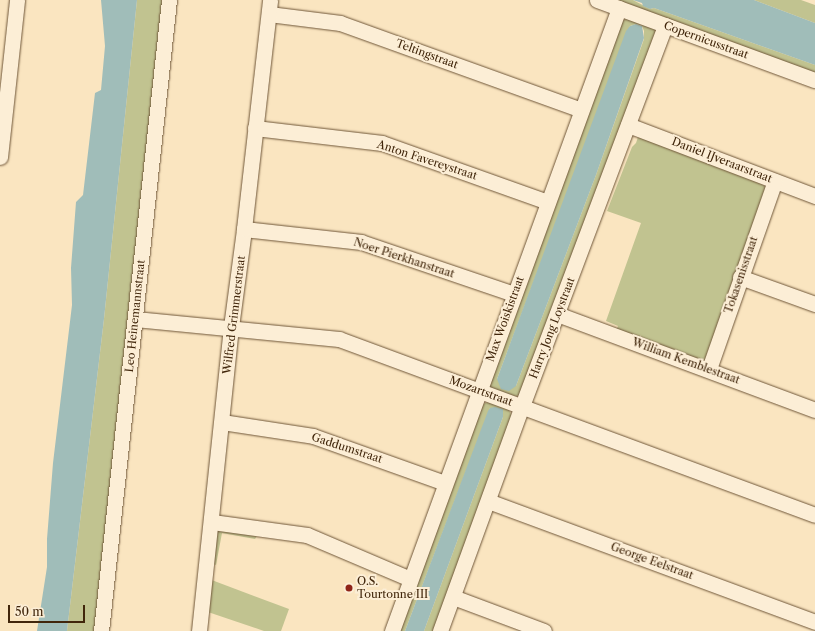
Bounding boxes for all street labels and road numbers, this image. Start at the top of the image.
street label: Copernicusstraat [662,19,750,61]
street label: Teltingstraat [394,37,460,71]
street label: Daniel IJveraarstraat [670,135,774,185]
street label: Anton Favereystraat [375,138,479,182]
street label: Noer Pierkhanstraat [352,235,456,281]
street label: Tokasenisstraat [722,235,760,315]
street label: Wilfred Grimmerstraat [220,255,248,375]
street label: Leo Heinemannstraat [123,259,147,373]
street label: Max Woiskistraat [483,274,527,364]
street label: Harry Jong Loystraat [527,275,577,381]
street label: William Kemblestraat [630,335,742,387]
street label: Mozartstraat [448,373,514,409]
street label: Gaddumstraat [310,430,384,466]
street label: George Eelstraat [609,540,695,582]

